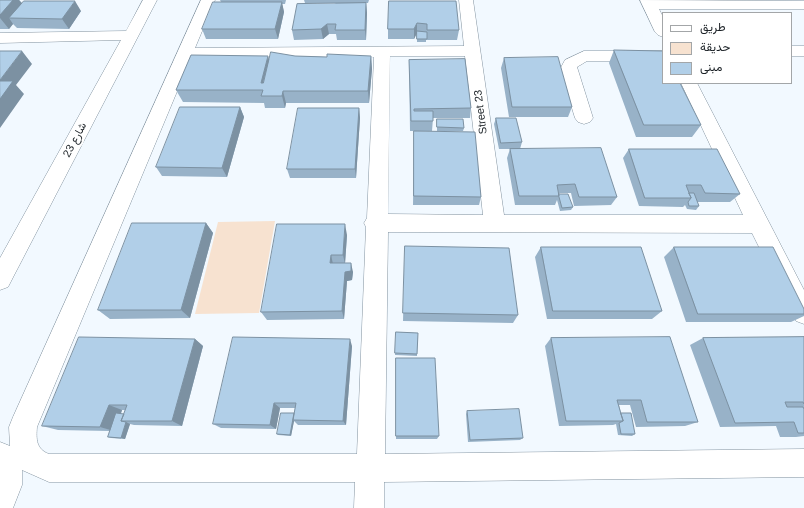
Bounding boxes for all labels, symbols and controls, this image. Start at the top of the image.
legend [662,12,792,84]
text: طريق [700,20,725,34]
text: حديقة [700,40,730,54]
text: مبنى [700,60,722,74]
street label: Street 23 [472,89,490,135]
street label: شارع 23 [60,120,90,160]

